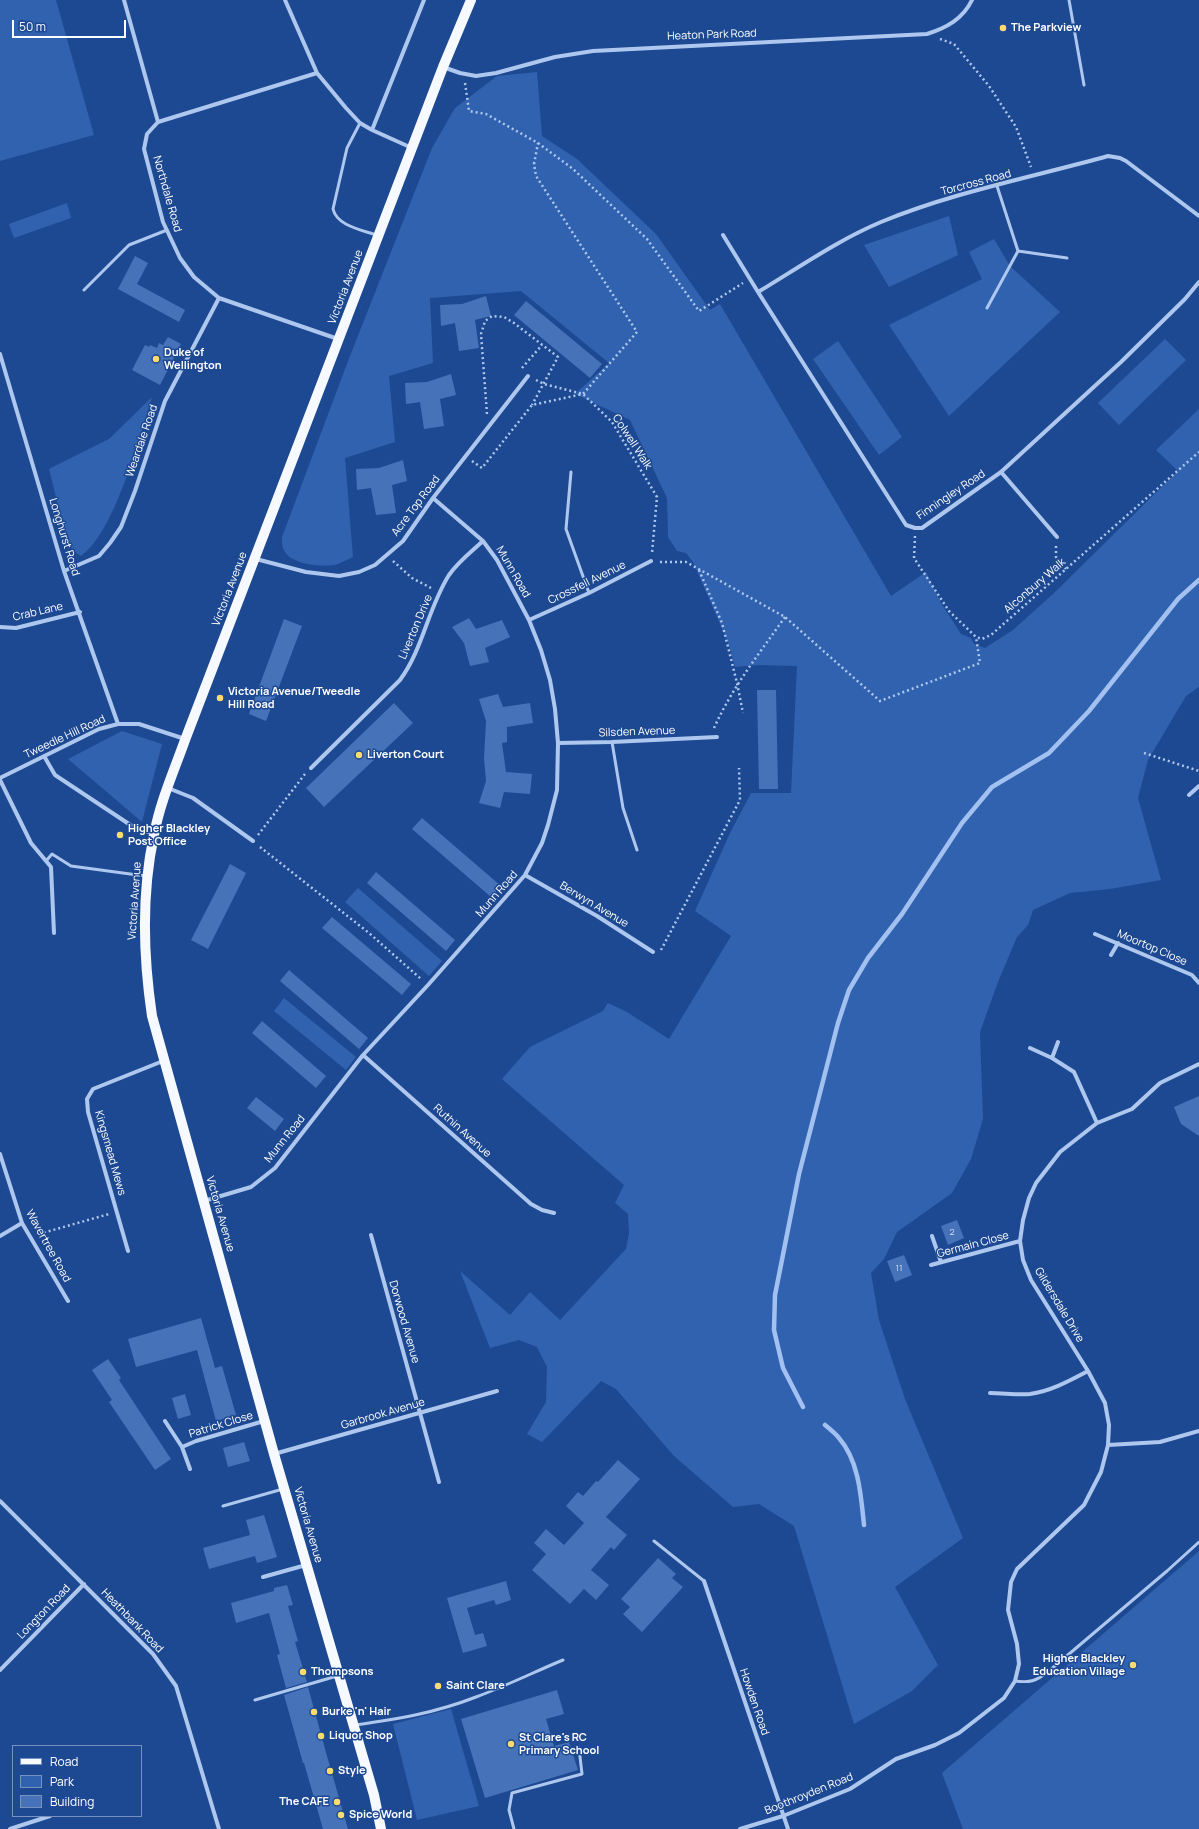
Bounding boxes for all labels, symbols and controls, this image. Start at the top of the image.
scale bar [14,12,128,38]
text: 50 m [19,18,46,35]
place label: The Parkview [1011,21,1081,35]
marker: The Parkview [998,23,1008,33]
street label: Heaton Park Road [667,27,757,43]
street label: Northdale Road [150,154,184,234]
street label: Torcross Road [939,167,1013,199]
street label: Victoria Avenue [326,248,366,326]
place label: Duke of Wellington [164,346,222,372]
marker: Duke of Wellington [151,354,161,364]
street label: Weardale Road [123,403,161,479]
street label: Colwell Walk [609,412,655,472]
street label: Finningley Road [914,467,988,523]
street label: Acre Top Road [389,473,443,539]
street label: Longhurst Road [46,497,82,577]
street label: Munn Road [493,544,533,600]
street label: Victoria Avenue [210,550,250,628]
street label: Alconbury Walk [1001,556,1069,616]
street label: Crossfell Avenue [546,558,628,608]
street label: Liverton Drive [396,593,436,661]
street label: Crab Lane [12,600,64,624]
place label: Victoria Avenue/Tweedle Hill Road [228,685,360,711]
marker: Victoria Avenue/Tweedle Hill Road [215,693,225,703]
street label: Tweedle Hill Road [22,712,108,762]
street label: Silsden Avenue [598,724,676,740]
place label: Liverton Court [367,748,444,762]
marker: Liverton Court [354,750,364,760]
place label: Higher Blackley Post Office [128,822,210,848]
marker: Higher Blackley Post Office [115,830,125,840]
street label: Victoria Avenue [126,861,144,941]
street label: Munn Road [473,868,521,920]
street label: Berwyn Avenue [557,879,631,931]
street label: Moortop Close [1115,927,1189,969]
street label: Ruthin Avenue [430,1102,494,1160]
street label: Kingsmead Mews [92,1109,128,1197]
street label: Munn Road [262,1113,308,1165]
street label: Victoria Avenue [203,1175,237,1253]
street label: Wavertree Road [23,1207,73,1285]
house number: 2 [949,1227,955,1237]
street label: Germain Close [936,1229,1010,1261]
house number: 11 [895,1263,903,1273]
street label: Gildersdale Drive [1031,1265,1087,1345]
street label: Dorwood Avenue [386,1279,422,1365]
street label: Garbrook Avenue [340,1396,426,1432]
street label: Patrick Close [187,1409,255,1441]
street label: Victoria Avenue [291,1486,325,1564]
street label: Longton Road [15,1582,73,1642]
street label: Heathbank Road [98,1586,166,1656]
place label: Higher Blackley Education Village [1033,1652,1125,1678]
marker: Higher Blackley Education Village [1128,1660,1138,1670]
place label: Thompsons [311,1665,373,1679]
marker: Thompsons [298,1667,308,1677]
street label: Howden Road [736,1667,772,1737]
place label: Saint Clare [446,1679,505,1693]
marker: Saint Clare [433,1681,443,1691]
place label: Burke 'n' Hair [322,1705,391,1719]
marker: Burke 'n' Hair [309,1707,319,1717]
place label: Liquor Shop [329,1729,393,1743]
marker: Liquor Shop [316,1731,326,1741]
place label: St Clare's RC Primary School [519,1731,599,1757]
marker: St Clare's RC Primary School [506,1739,516,1749]
legend [12,1745,142,1817]
text: Road [50,1753,78,1770]
place label: Style [338,1764,366,1778]
marker: Style [325,1766,335,1776]
street label: Boothroyden Road [763,1770,855,1818]
text: Park [50,1773,74,1790]
text: Building [50,1793,94,1810]
place label: The CAFE [279,1795,329,1809]
marker: The CAFE [332,1797,342,1807]
place label: Spice World [349,1808,412,1822]
marker: Spice World [336,1810,346,1820]

